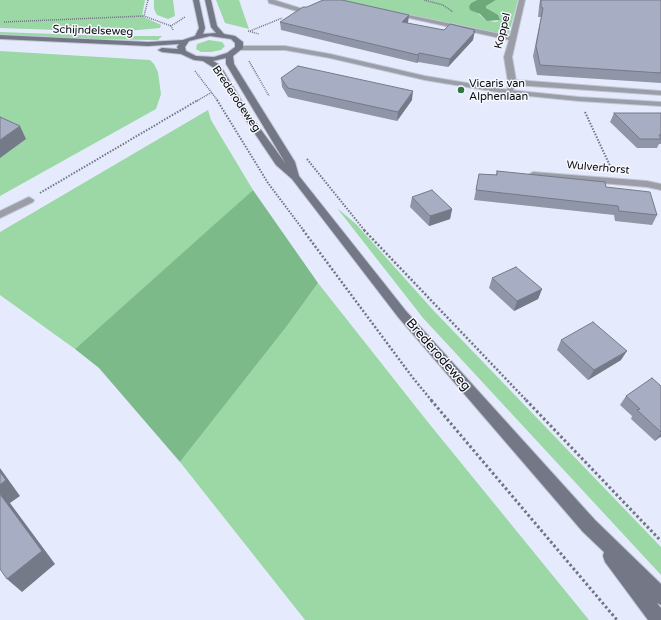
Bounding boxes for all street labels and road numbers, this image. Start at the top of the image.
street label: Koppel [492,11,514,51]
street label: Schijndelseweg [52,23,134,39]
street label: Brederodeweg [209,64,263,134]
street label: Wulverhorst [566,159,630,177]
street label: Brederodeweg [402,316,474,394]

